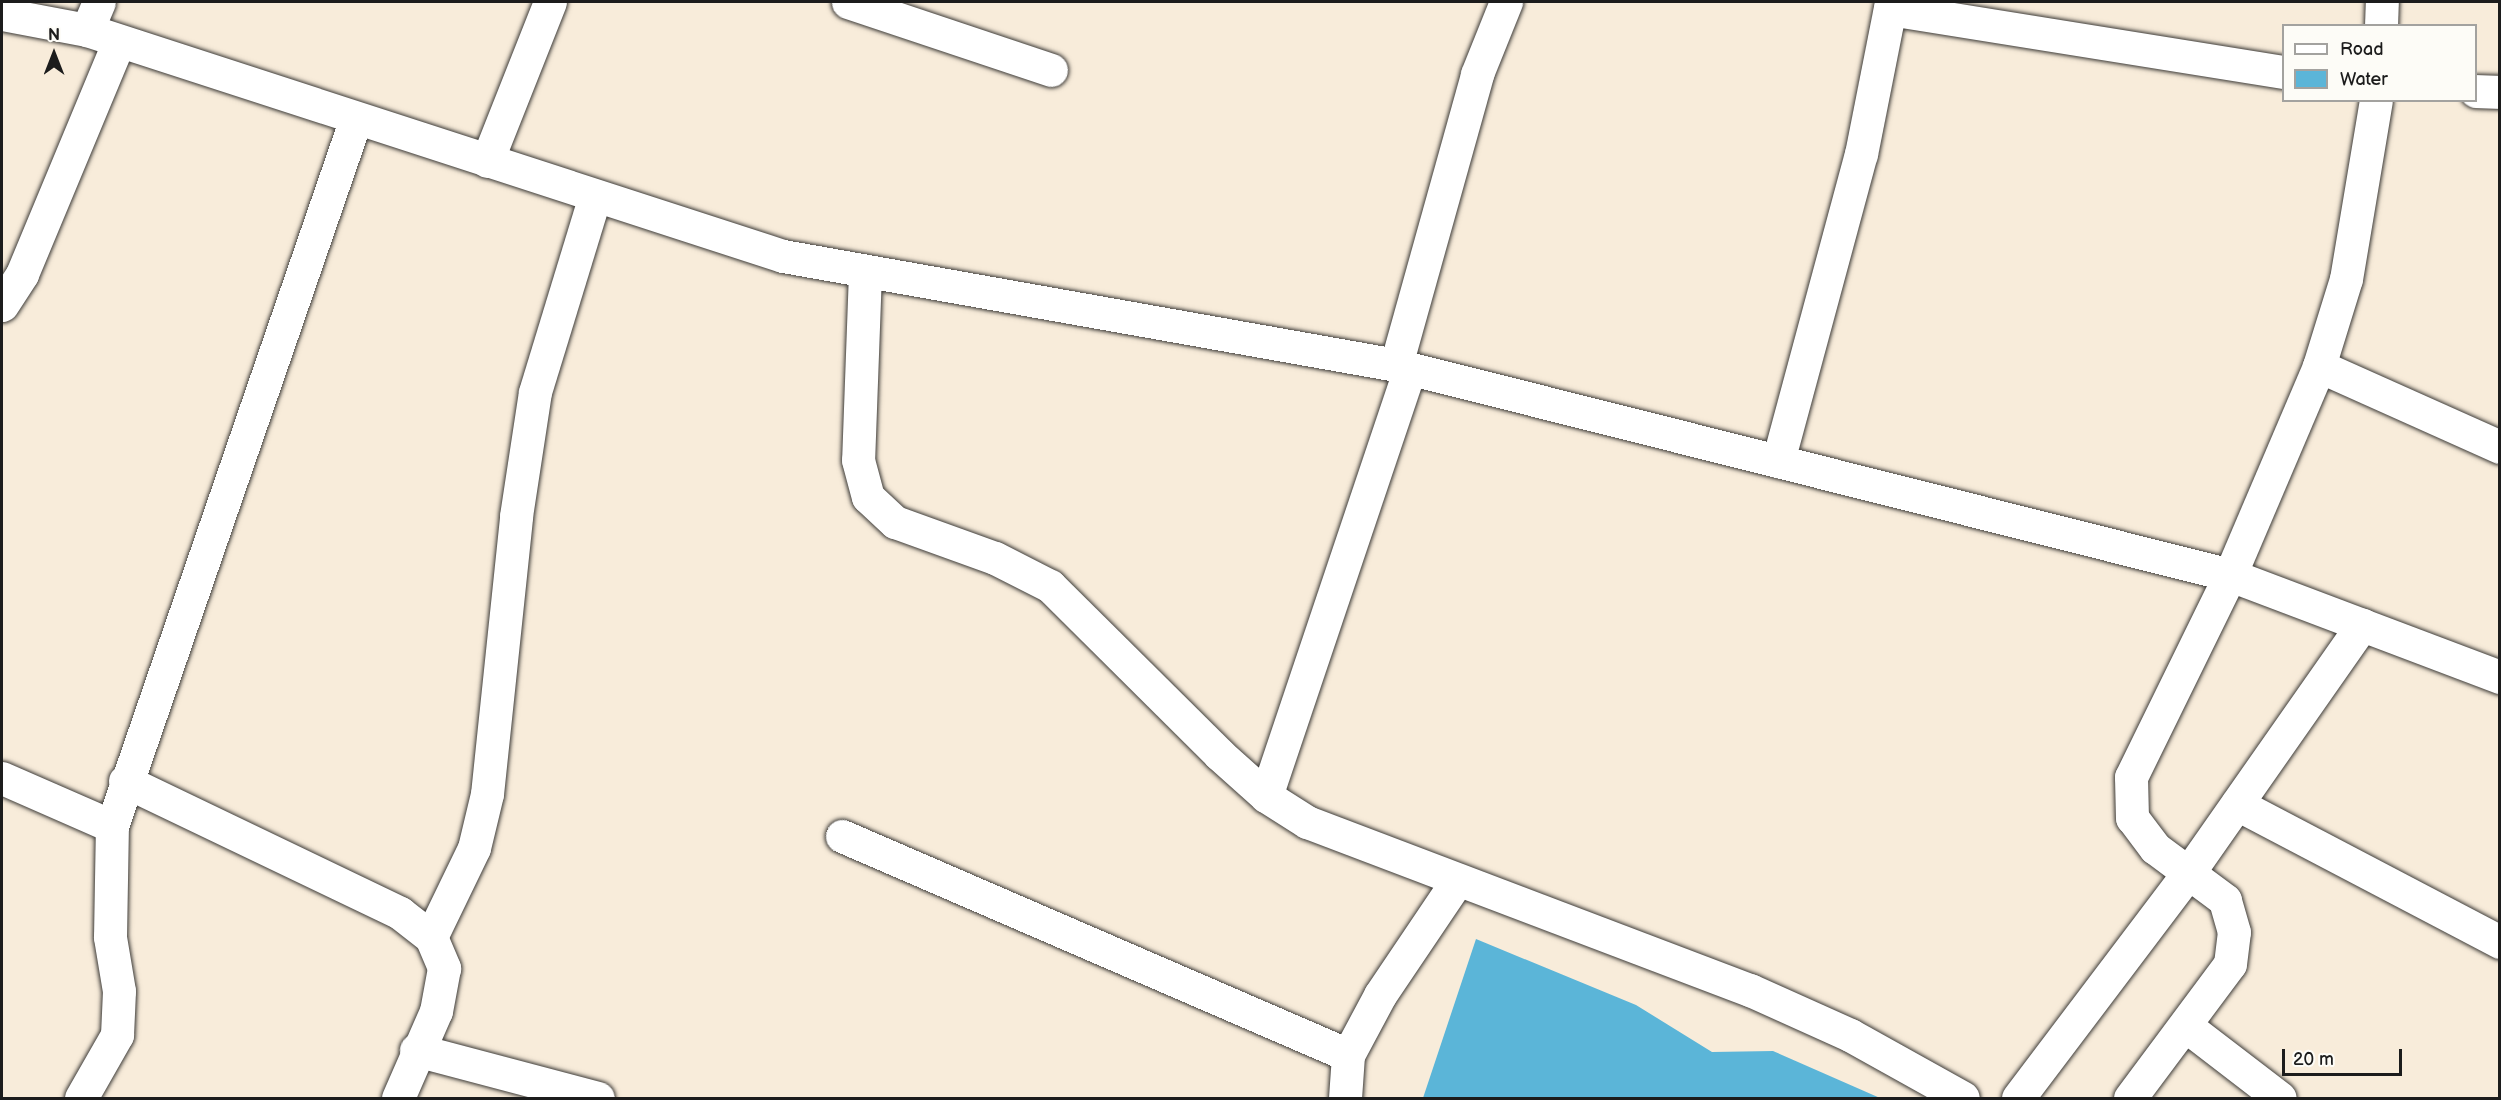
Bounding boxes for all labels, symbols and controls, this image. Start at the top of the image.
north arrow [24,24,84,84]
legend [2282,24,2477,102]
text: N [48,26,60,45]
text: Road [2340,39,2384,60]
text: Water [2340,69,2388,90]
scale bar [2285,1037,2405,1075]
text: 20 m [2293,1049,2334,1070]

